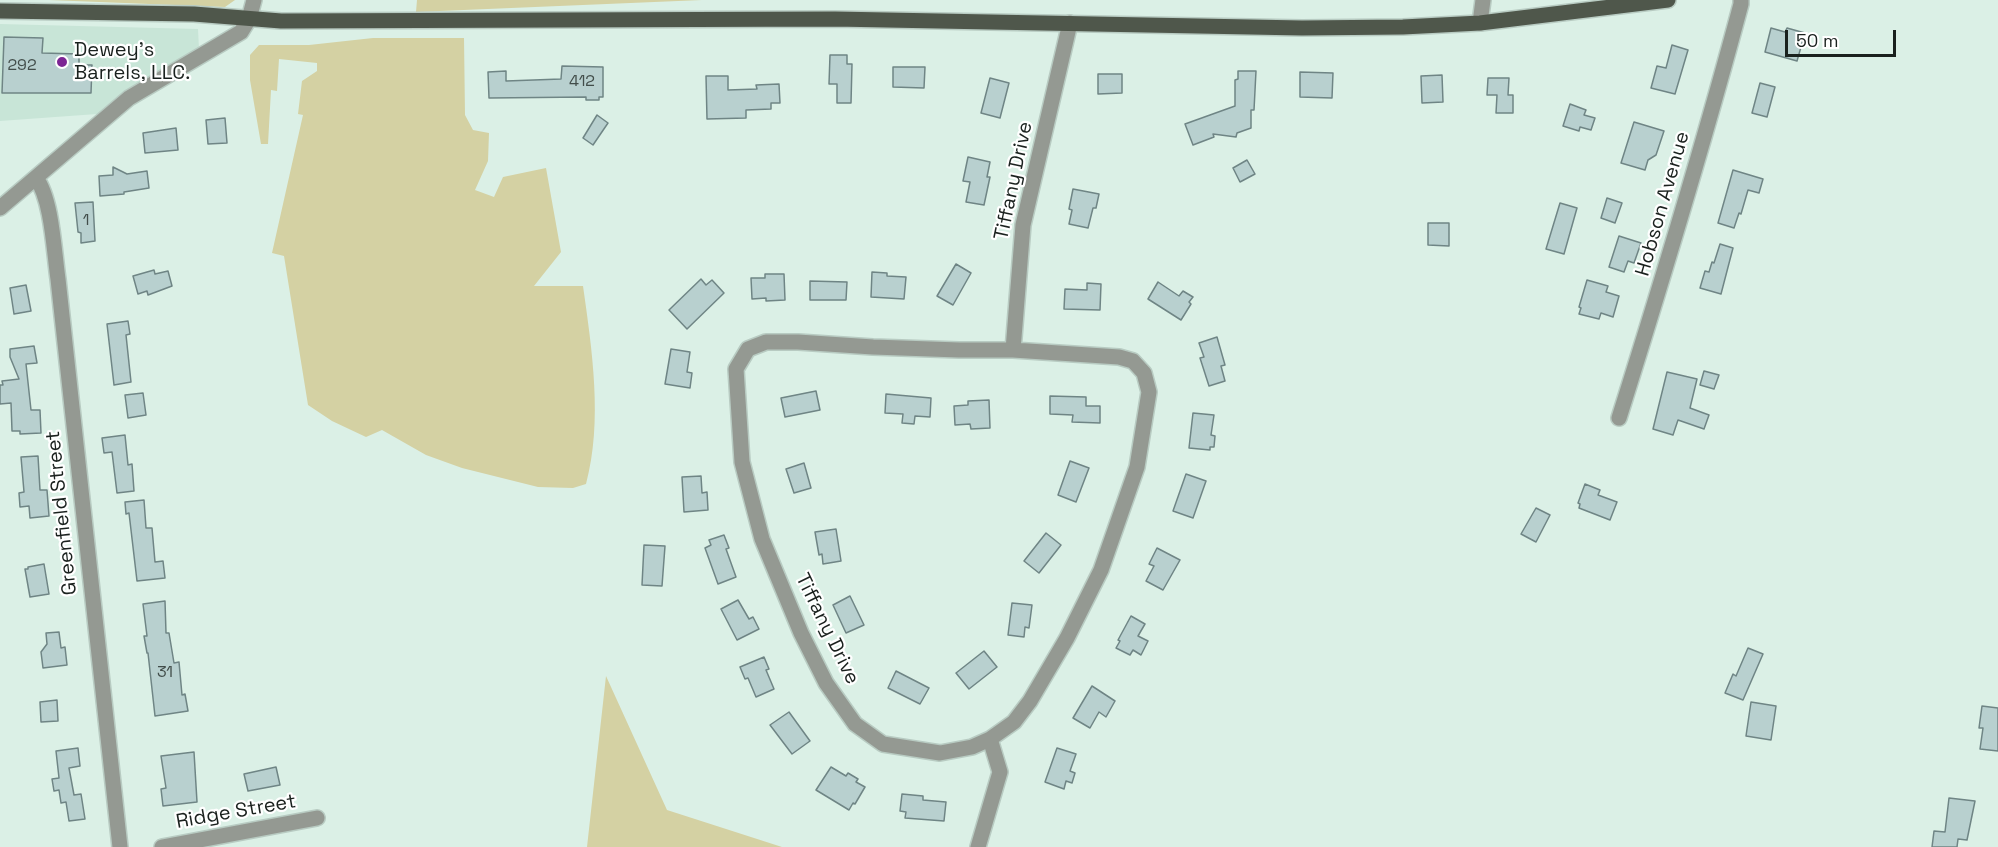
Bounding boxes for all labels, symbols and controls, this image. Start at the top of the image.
scale bar [1788,18,1899,56]
text: 50 m [1796,29,1838,52]
place label: Dewey's Barrels, LLC. [74,39,190,86]
marker: Dewey's Barrels, LLC. [55,55,69,69]
house number: 292 [7,56,37,76]
house number: 412 [569,72,595,92]
street label: Tiffany Drive [990,120,1038,242]
street label: Hobson Avenue [1631,129,1695,279]
house number: 1 [83,211,89,231]
street label: Greenfield Street [41,430,83,596]
street label: Tiffany Drive [790,570,864,688]
house number: 31 [157,663,173,683]
street label: Ridge Street [174,790,298,834]

